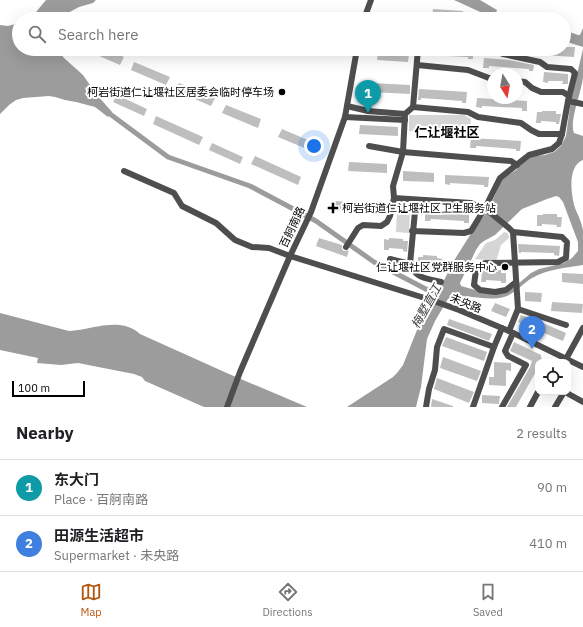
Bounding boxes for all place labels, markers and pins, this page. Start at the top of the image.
pin: 1 [355,80,381,113]
place label: 柯岩街道仁让堰社区居委会临时停车场 [87,85,274,99]
marker: 柯岩街道仁让堰社区居委会临时停车场 [277,87,287,97]
place label: 柯岩街道仁让堰社区卫生服务站 [342,201,496,215]
marker: 柯岩街道仁让堰社区卫生服务站 [327,202,339,214]
place label: 仁让堰社区党群服务中心 [376,260,497,274]
marker: 仁让堰社区党群服务中心 [500,262,510,272]
pin: 2 [519,316,545,349]

